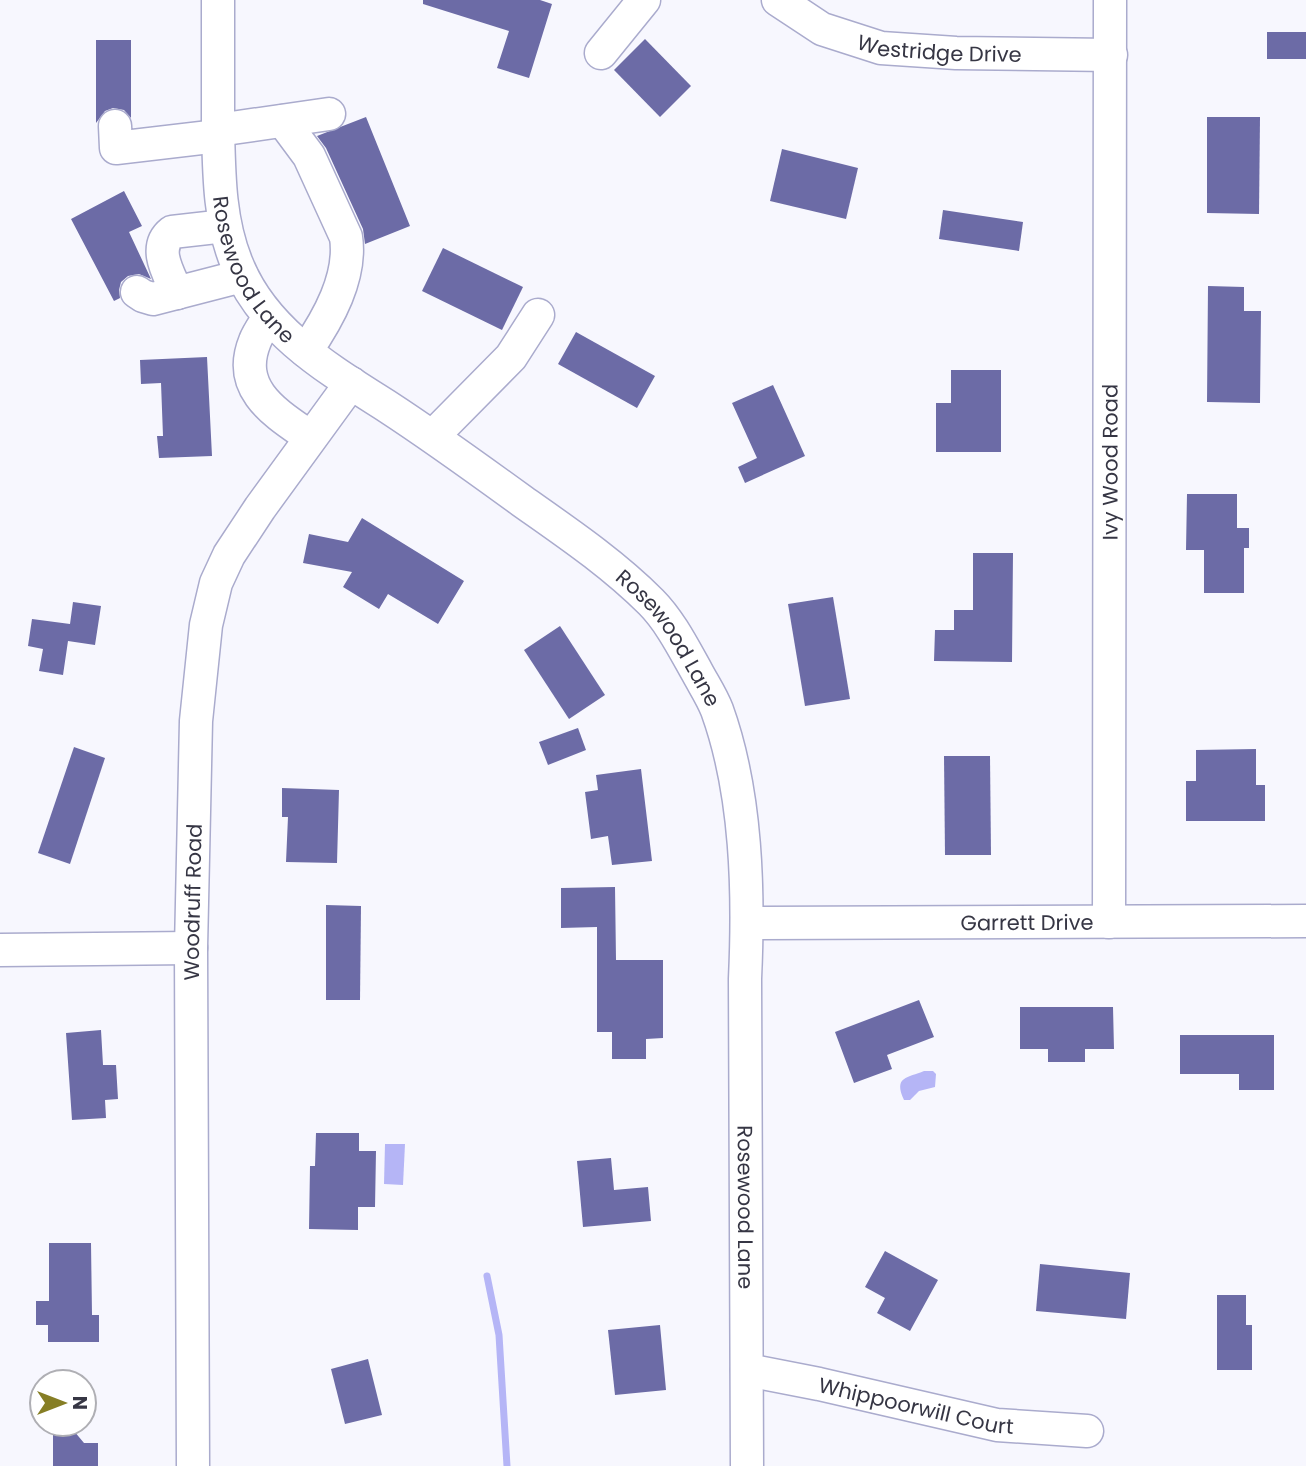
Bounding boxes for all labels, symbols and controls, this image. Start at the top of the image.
street label: Westridge Drive [854,27,1022,68]
street label: Rosewood Lane [207,194,302,350]
street label: Ivy Wood Road [1095,384,1124,540]
street label: Rosewood Lane [610,562,728,711]
street label: Woodruff Road [176,823,208,981]
street label: Garrett Drive [961,907,1093,937]
street label: Rosewood Lane [731,1125,761,1289]
north arrow [28,1368,98,1438]
street label: Whippoorwill Court [816,1370,1015,1441]
text: N [66,1396,93,1410]

